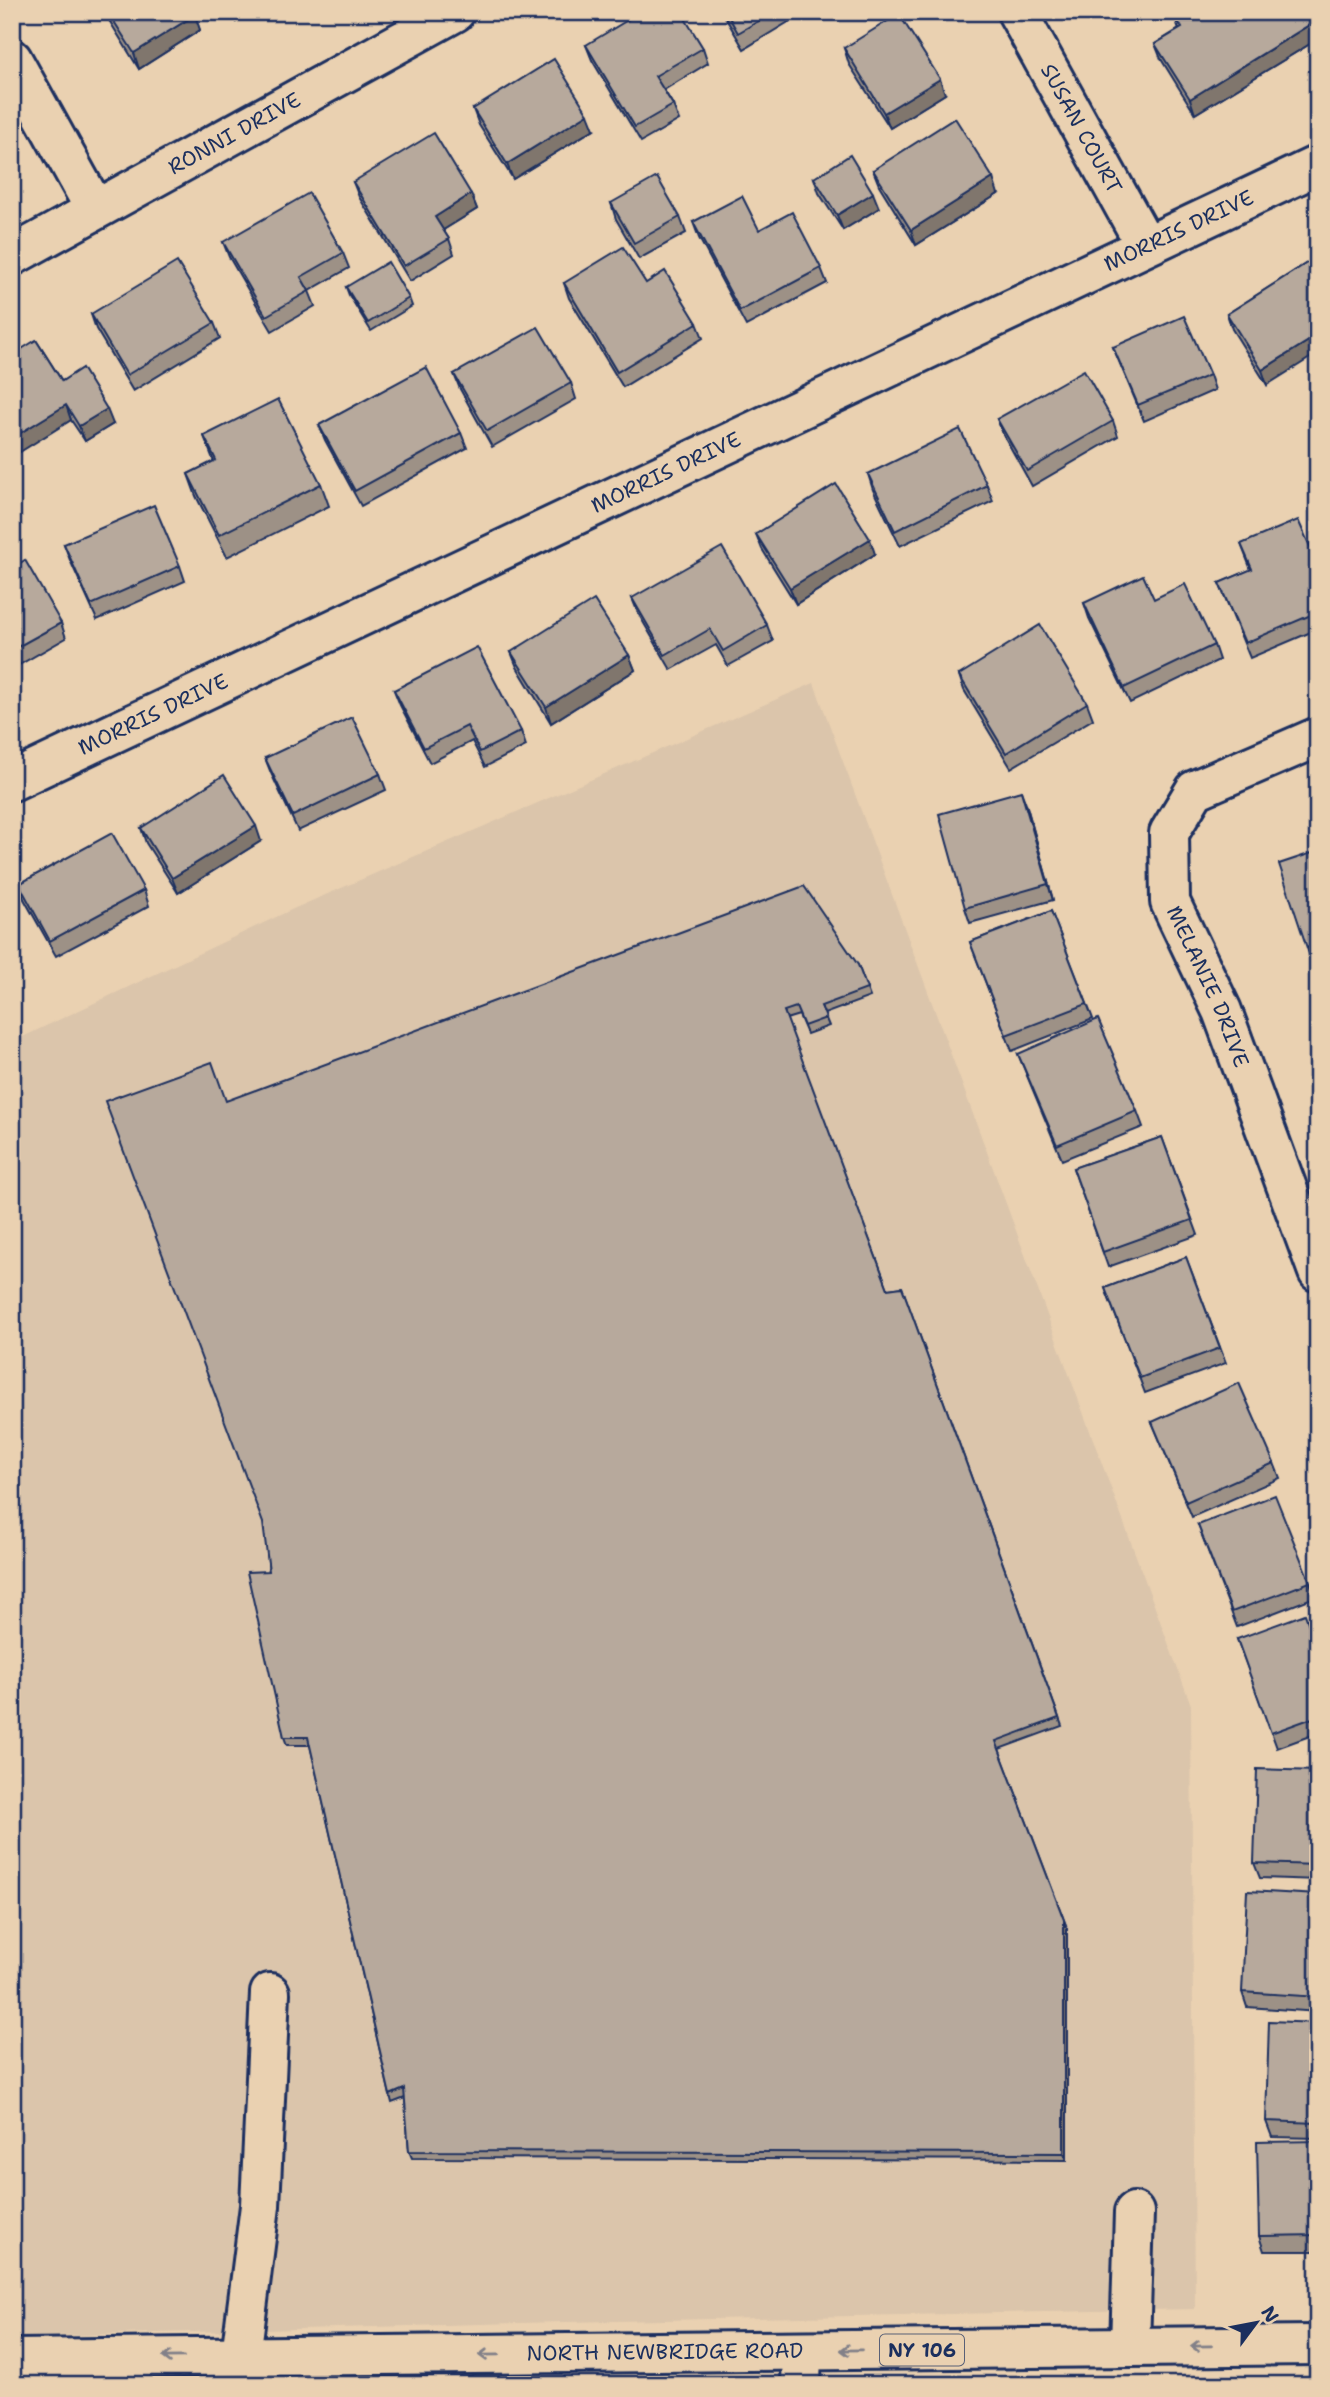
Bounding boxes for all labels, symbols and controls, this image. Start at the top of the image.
street label: SUSAN COURT [1034,59,1128,198]
street label: RONNI DRIVE [163,86,306,181]
street label: MORRIS DRIVE [1099,183,1258,278]
street label: MORRIS DRIVE [586,425,745,520]
street label: MORRIS DRIVE [74,667,233,762]
street label: MELANIE DRIVE [1160,901,1256,1071]
north arrow [1222,2288,1292,2358]
text: N [1255,2301,1285,2327]
road number: NY 106 [880,2334,964,2366]
street label: NORTH NEWBRIDGE ROAD [526,2337,804,2367]
one-way arrow [1189,2339,1212,2353]
one-way arrow [839,2343,862,2357]
one-way arrow [478,2348,501,2362]
one-way arrow [162,2350,185,2364]

